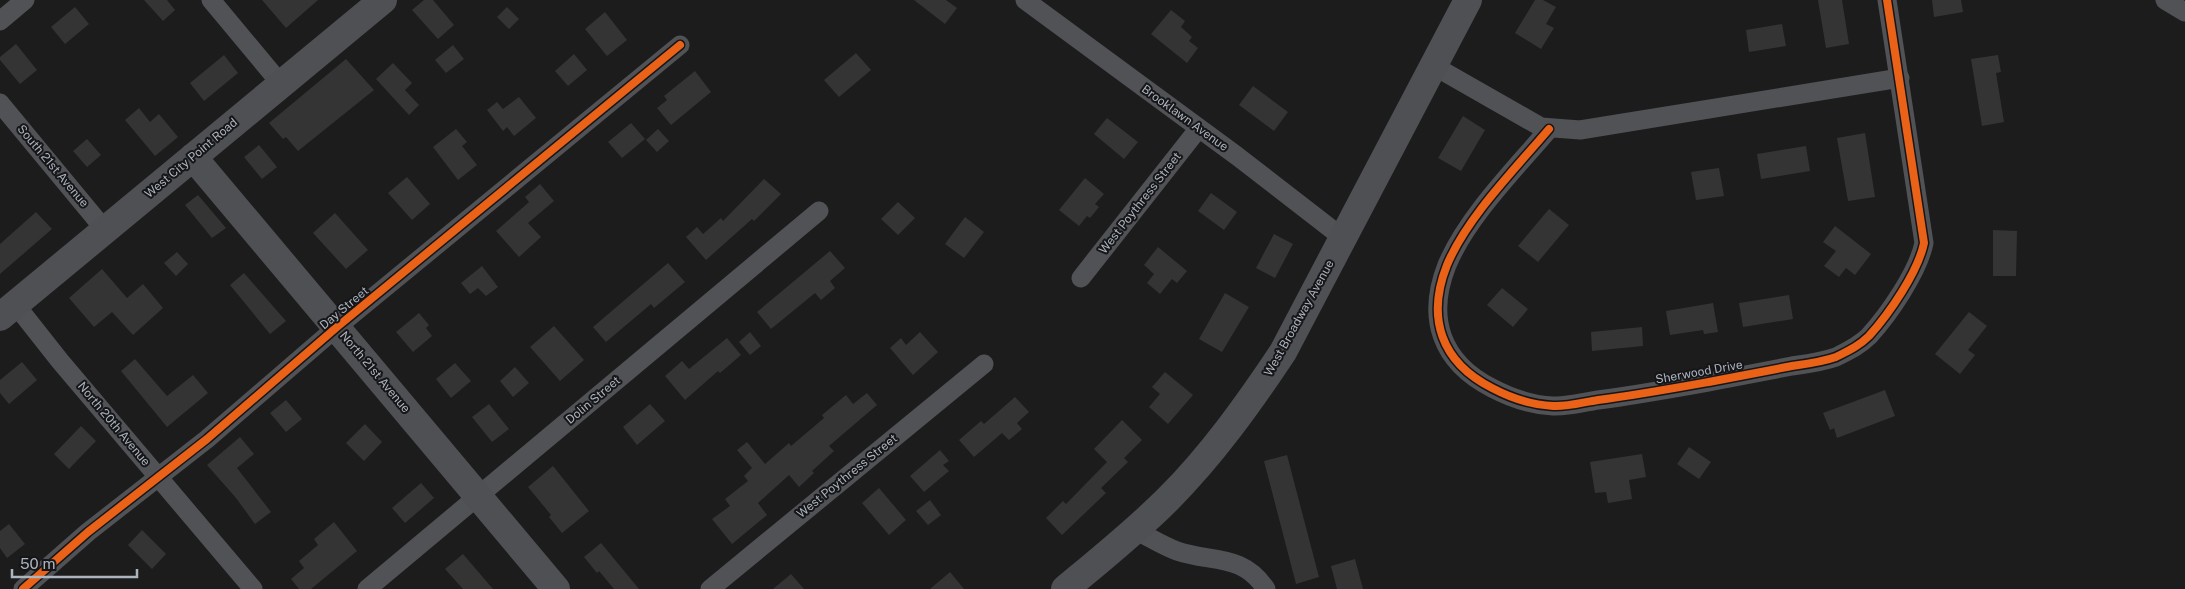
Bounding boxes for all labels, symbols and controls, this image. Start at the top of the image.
street label: Brooklawn Avenue [1139,82,1231,154]
street label: West City Point Road [142,115,240,201]
street label: South 21st Avenue [15,122,92,210]
street label: West Poythress Street [1096,149,1184,257]
street label: West Broadway Avenue [1261,257,1337,378]
street label: Day Street [317,283,371,332]
street label: North 21st Avenue [337,329,413,416]
street label: Sherwood Drive [1654,357,1744,387]
street label: Dolin Street [563,373,623,427]
street label: North 20th Avenue [75,379,153,469]
street label: West Poythress Street [794,431,900,521]
scale bar [12,546,138,578]
text: 50 m [20,555,55,572]

